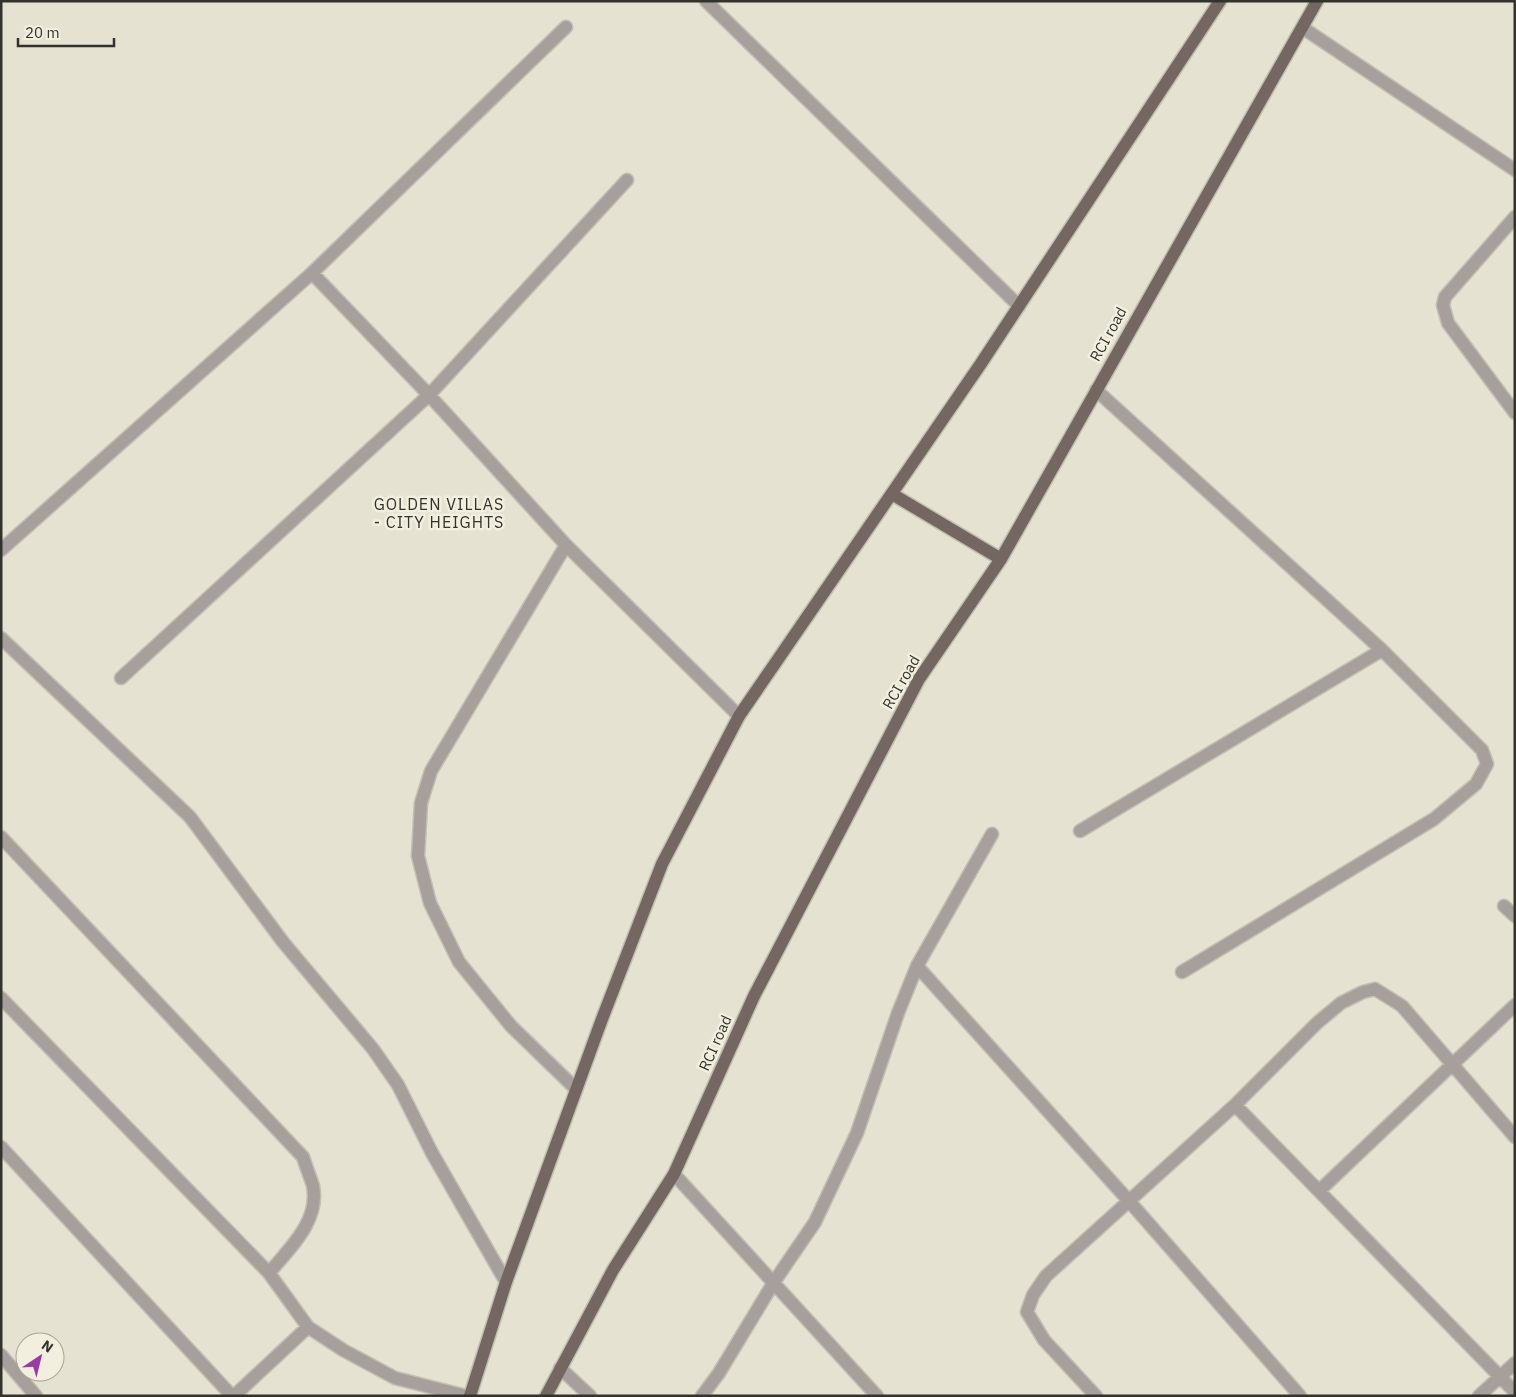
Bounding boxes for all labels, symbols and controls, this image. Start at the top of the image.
scale bar [18,15,114,47]
text: 20 m [25,23,60,42]
street label: RCI road [1085,304,1131,364]
district label: GOLDEN VILLAS - CITY HEIGHTS [374,494,504,532]
street label: RCI road [878,652,924,712]
street label: RCI road [694,1012,736,1074]
north arrow [15,1332,65,1382]
text: N [38,1336,57,1357]

